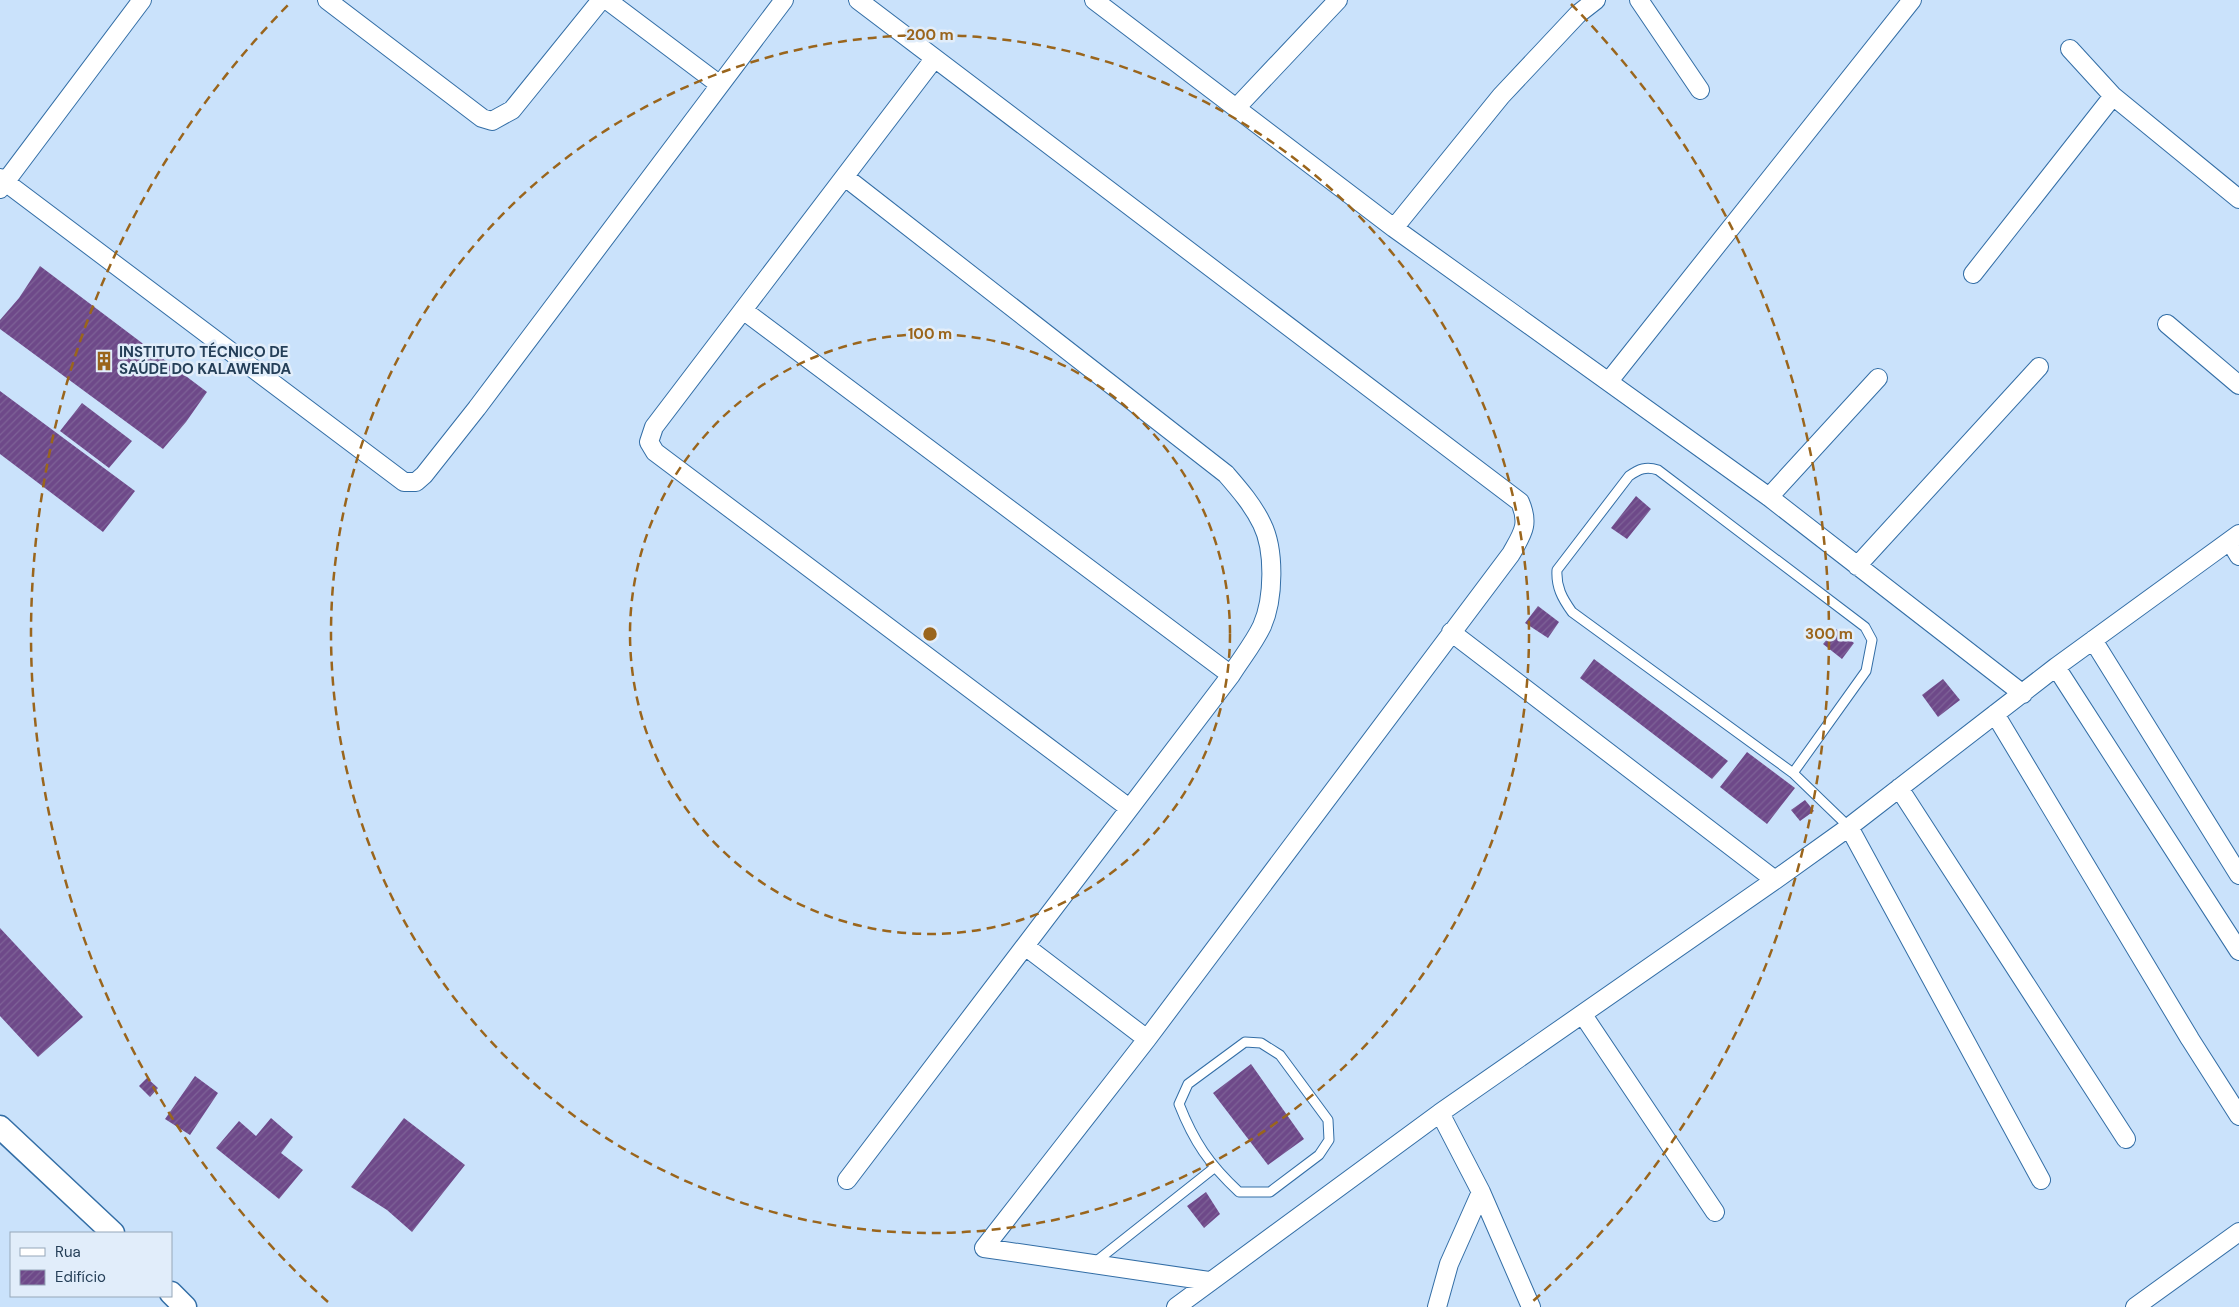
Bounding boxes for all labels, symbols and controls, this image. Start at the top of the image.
text: 200 m [906,25,954,45]
text: 100 m [908,324,952,344]
place label: INSTITUTO TÉCNICO DE SAÚDE DO KALAWENDA [119,342,292,379]
building icon: INSTITUTO TÉCNICO DE SAÚDE DO KALAWENDA [93,350,115,372]
text: 300 m [1805,624,1853,644]
centre of rings [921,625,939,643]
legend [10,1232,172,1297]
text: Rua [55,1242,81,1262]
text: Edifício [55,1267,106,1287]

